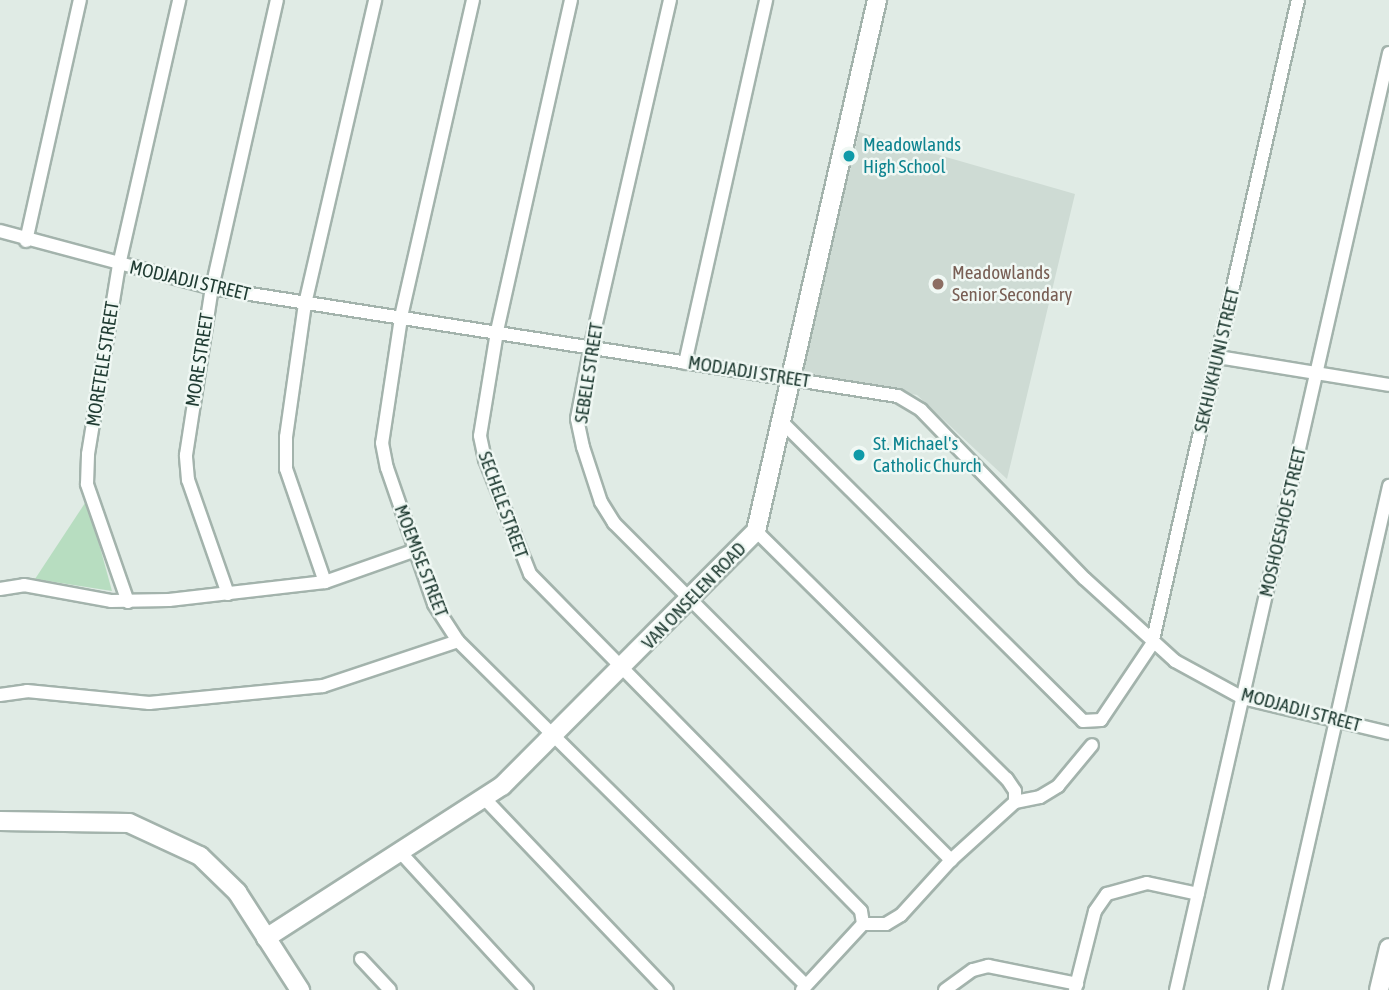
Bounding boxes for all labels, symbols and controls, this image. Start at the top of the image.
place label: Meadowlands High School [863,134,961,178]
marker: Meadowlands High School [841,148,857,164]
street label: MODJADJI STREET [127,256,253,306]
place label: Meadowlands Senior Secondary [952,262,1072,306]
marker: Meadowlands Senior Secondary [930,276,946,292]
street label: SEKHUKHUNI STREET [1189,285,1245,435]
street label: MORETELE STREET [82,300,124,428]
street label: MORE STREET [181,312,219,408]
street label: SEBELE STREET [570,321,608,425]
street label: MODJADJI STREET [686,351,812,393]
place label: St. Michael's Catholic Church [873,433,982,477]
street label: MOSHOESHOE STREET [1255,445,1311,599]
marker: St. Michael's Catholic Church [851,447,867,463]
street label: SECHELE STREET [473,448,533,562]
street label: MOEMISE STREET [389,502,453,620]
street label: VAN ONSELEN ROAD [637,538,751,654]
street label: MODJADJI STREET [1239,683,1363,737]

